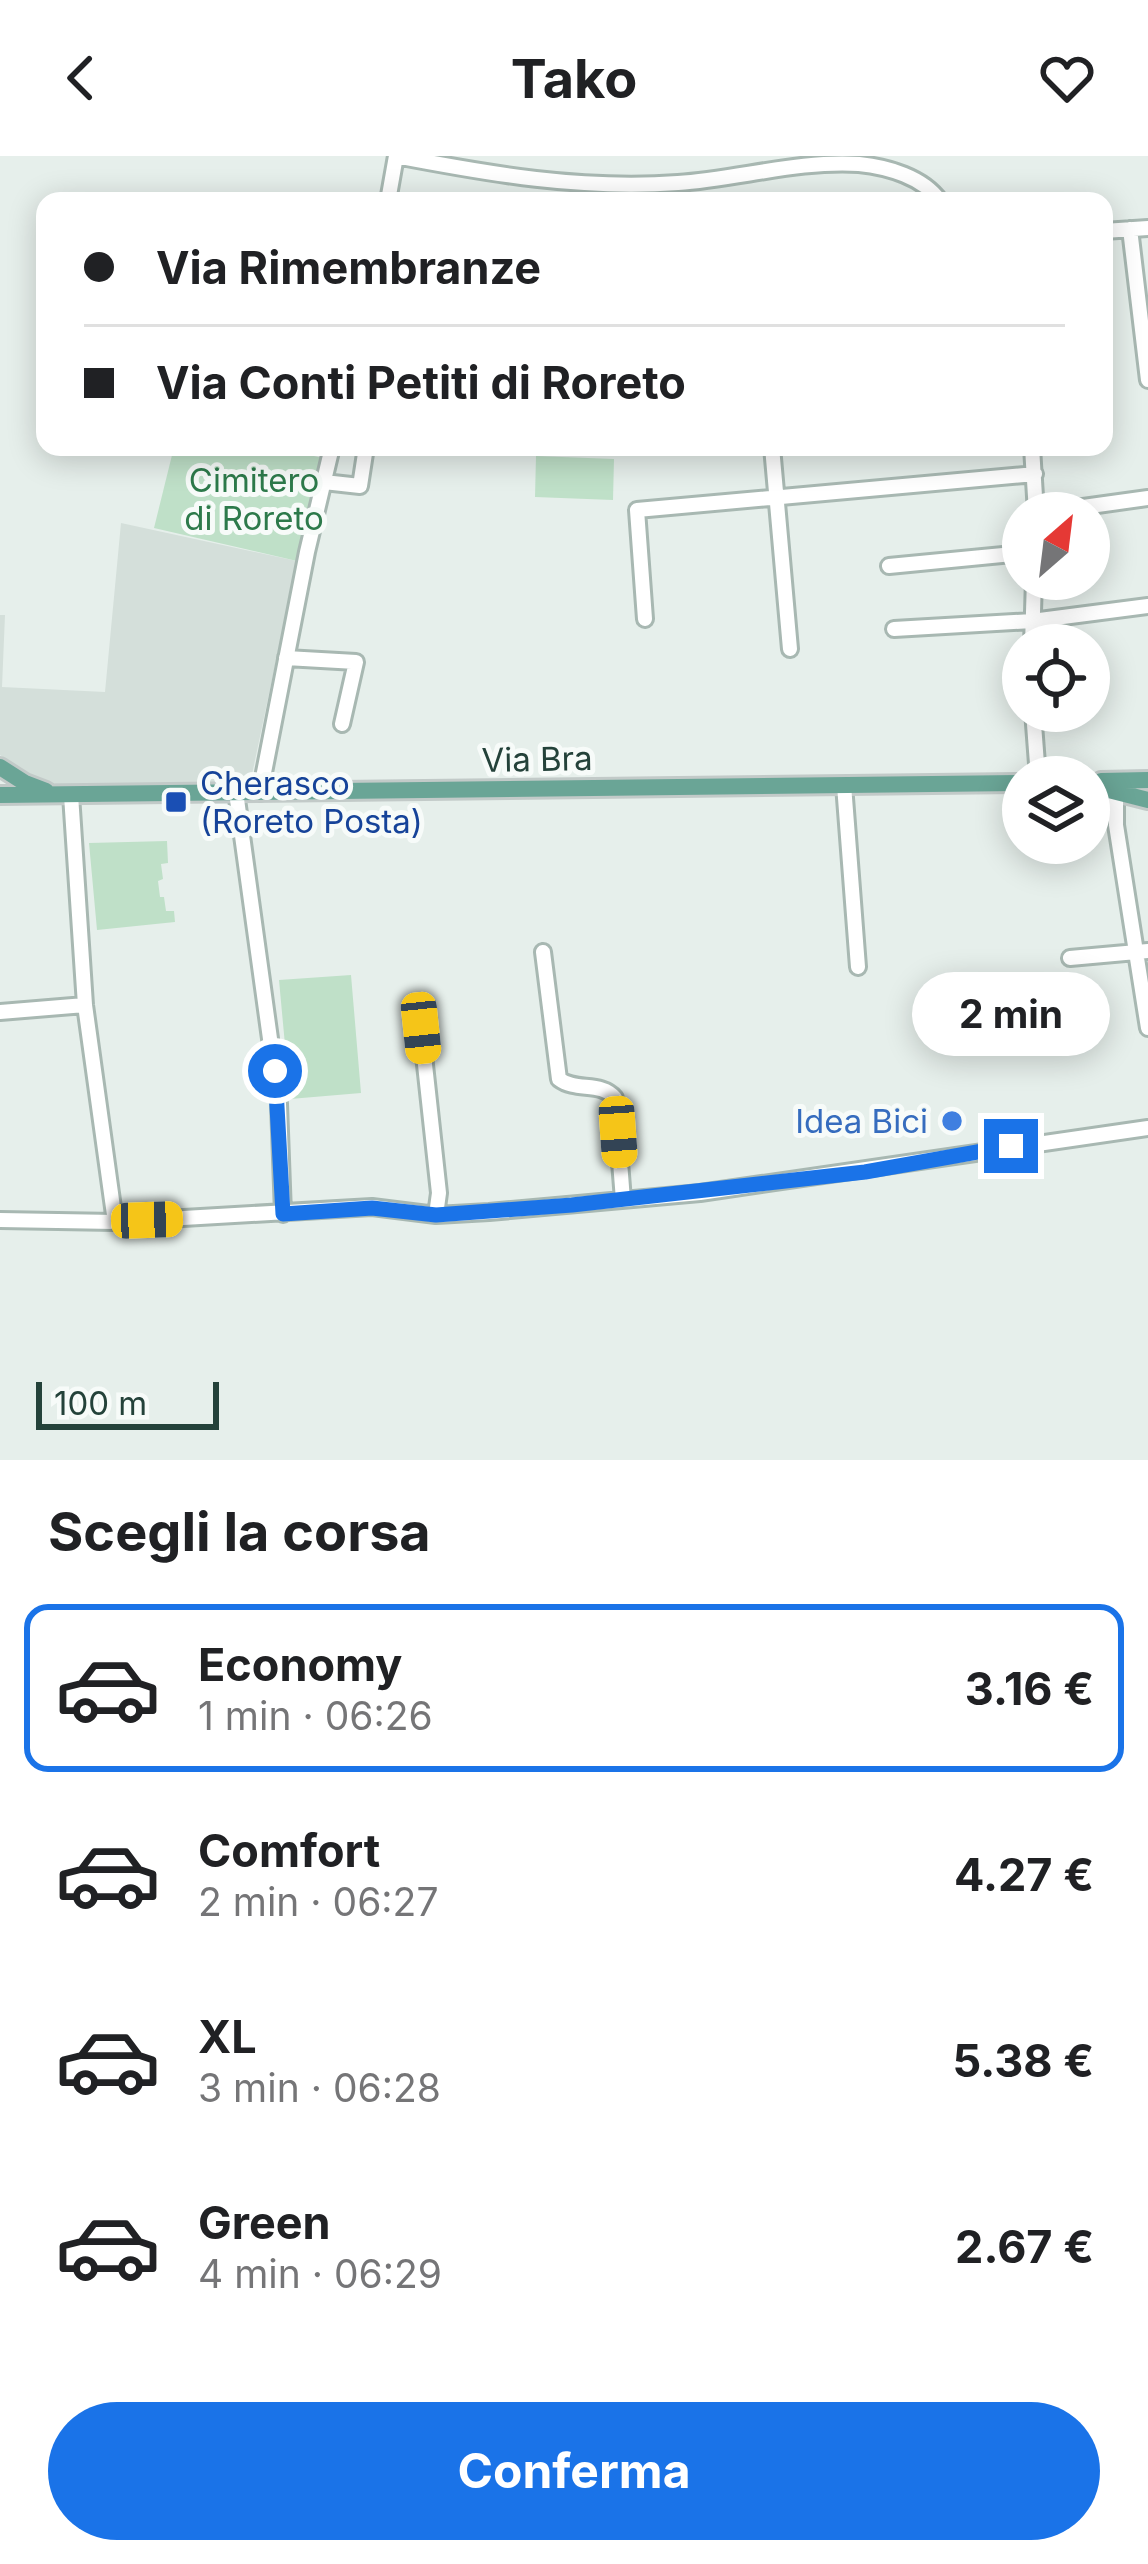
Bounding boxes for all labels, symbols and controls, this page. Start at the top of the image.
icon: back [48,45,114,111]
icon: heart [1034,45,1100,111]
text: Tako [511,46,637,111]
text: Via Rimembranze [156,240,541,295]
text: Via Conti Petiti di Roreto [156,355,686,410]
park label: Cimitero di Roreto [184,460,324,538]
north arrow [1002,492,1110,600]
map controls [1002,492,1110,864]
button: locate [1002,624,1110,732]
street label: Via Bra [481,738,593,780]
button: layers [1002,756,1110,864]
place label: Cherasco (Roreto Posta) [200,763,423,841]
marker: Cherasco (Roreto Posta) [163,789,189,815]
callout: 2 min [912,972,1110,1056]
car [399,990,443,1066]
text: 2 min [959,990,1063,1037]
route start [248,1044,302,1098]
car [598,1095,638,1169]
place label: Idea Bici [795,1101,928,1141]
marker: Idea Bici [939,1108,965,1134]
route end [984,1119,1038,1173]
car [110,1201,184,1239]
scale bar [36,1376,219,1429]
text: 100 m [54,1383,147,1423]
text: Scegli la corsa [48,1499,431,1564]
icon: car [54,1634,162,1742]
text: Economy [198,1637,402,1692]
text: 3.16 € [965,1661,1094,1716]
text: 1 min · 06:26 [198,1692,433,1739]
icon: car [54,1820,162,1928]
text: Comfort [198,1823,380,1878]
text: 4.27 € [954,1847,1094,1902]
text: 2 min · 06:27 [198,1878,438,1925]
icon: car [54,2006,162,2114]
text: XL [198,2009,257,2064]
text: 5.38 € [952,2033,1094,2088]
text: 3 min · 06:28 [198,2064,441,2111]
icon: car [54,2192,162,2300]
text: Green [198,2195,331,2250]
text: 2.67 € [955,2219,1094,2274]
text: 4 min · 06:29 [198,2250,442,2297]
button: Conferma [48,2402,1100,2540]

